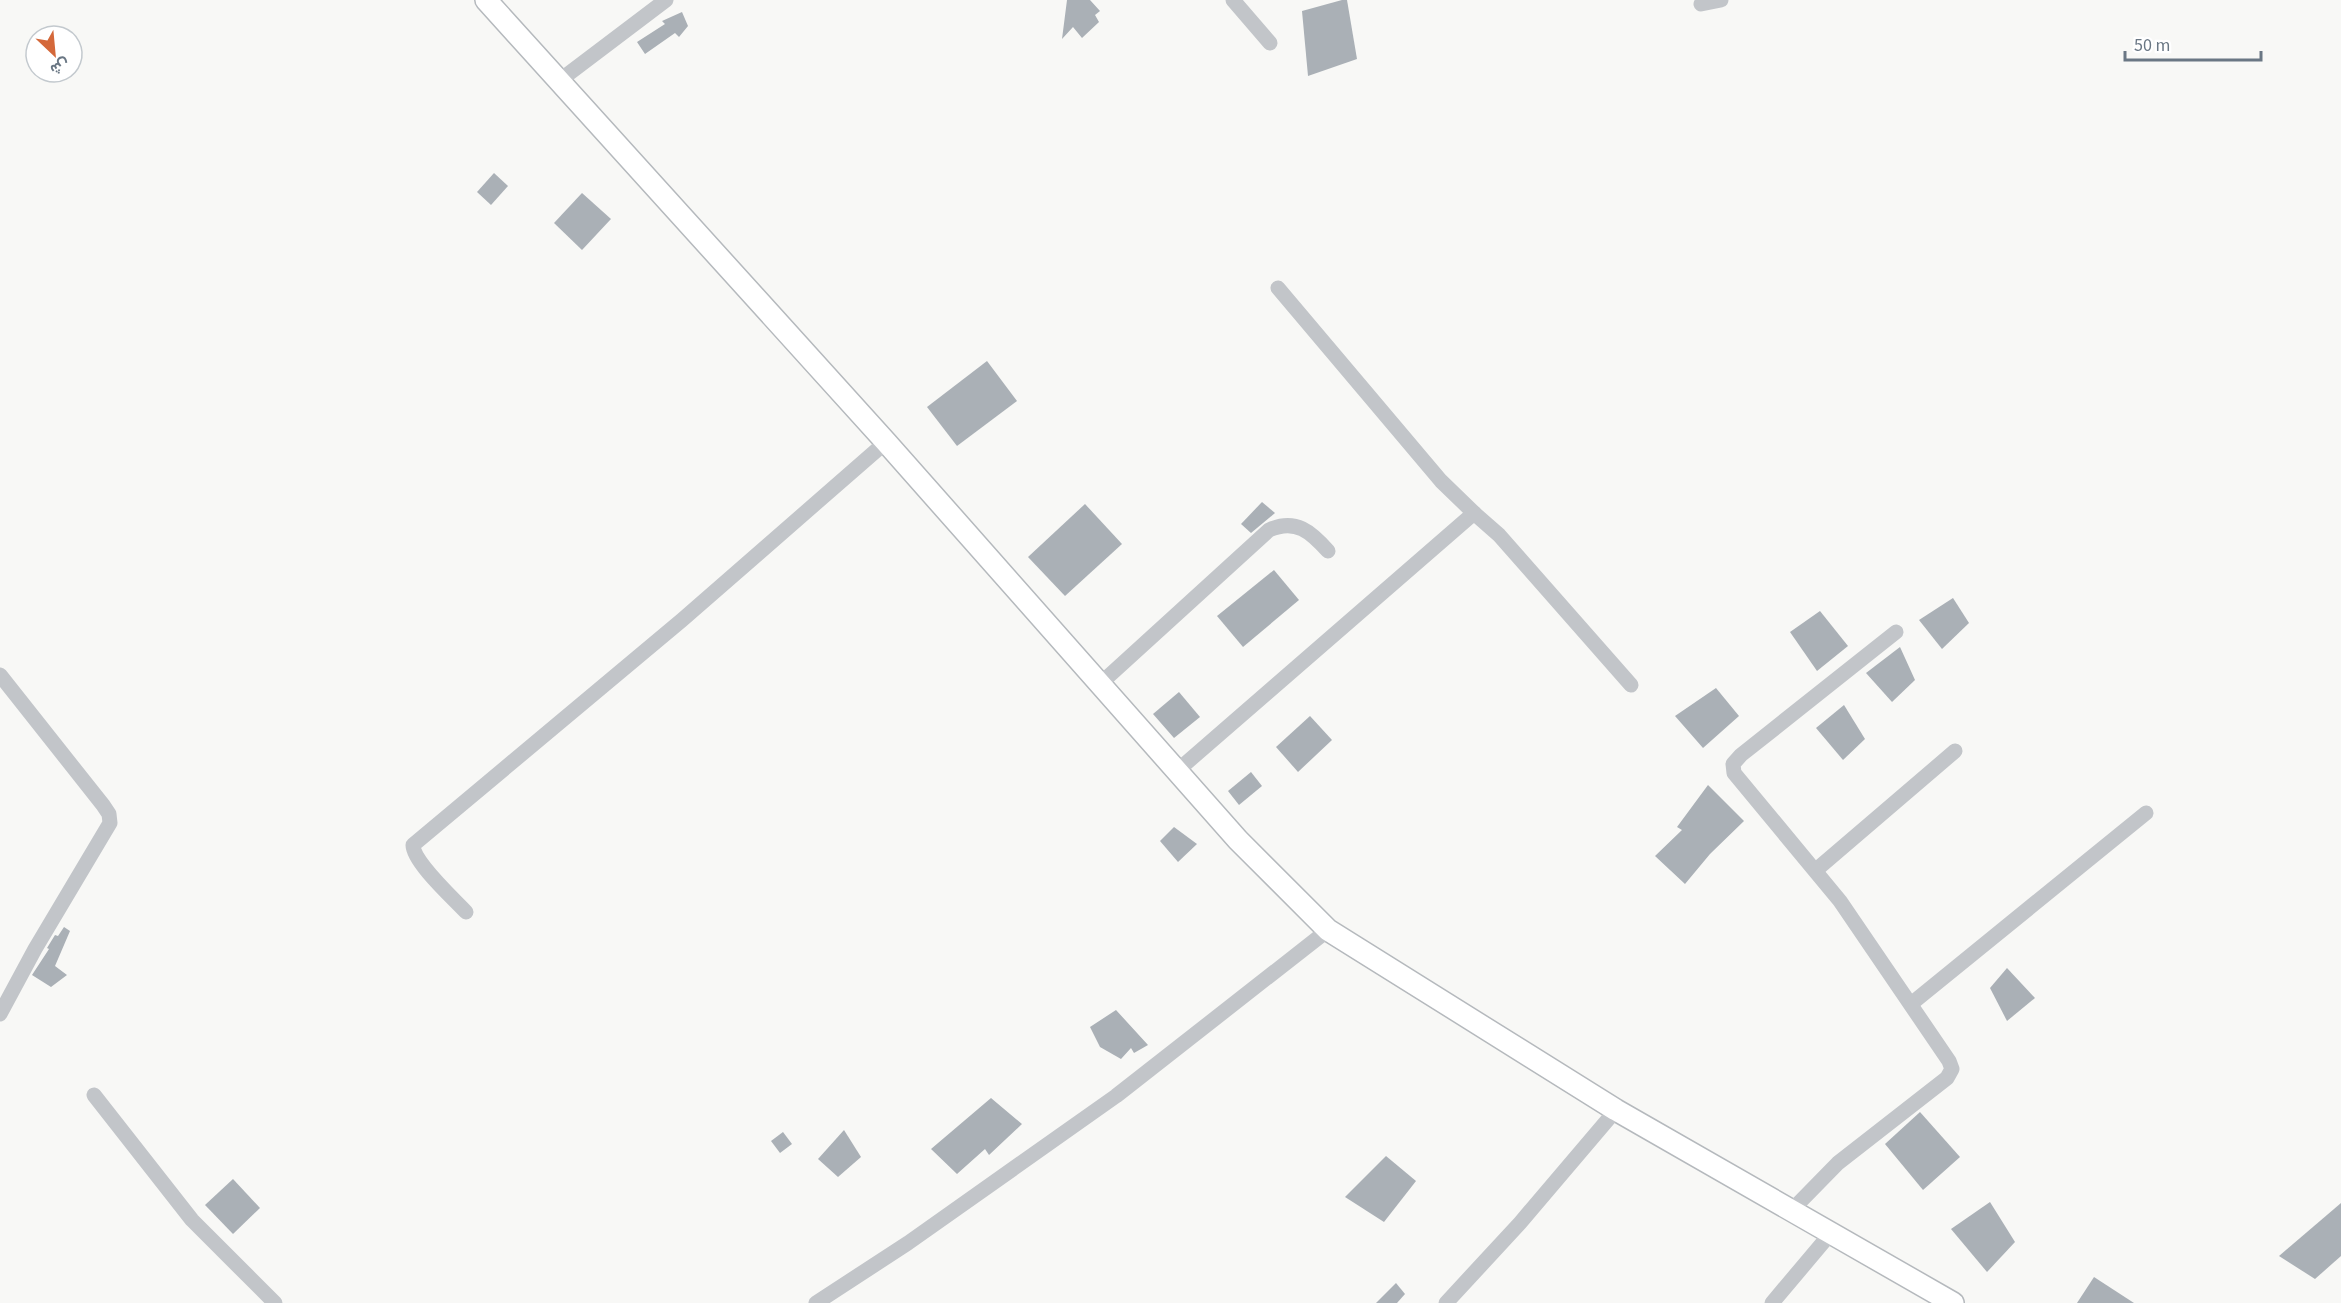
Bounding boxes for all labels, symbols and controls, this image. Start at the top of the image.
north arrow [24,24,84,84]
scale bar [2125,24,2262,62]
text: 50 m [2134,33,2170,58]
text: ش [47,52,74,81]

